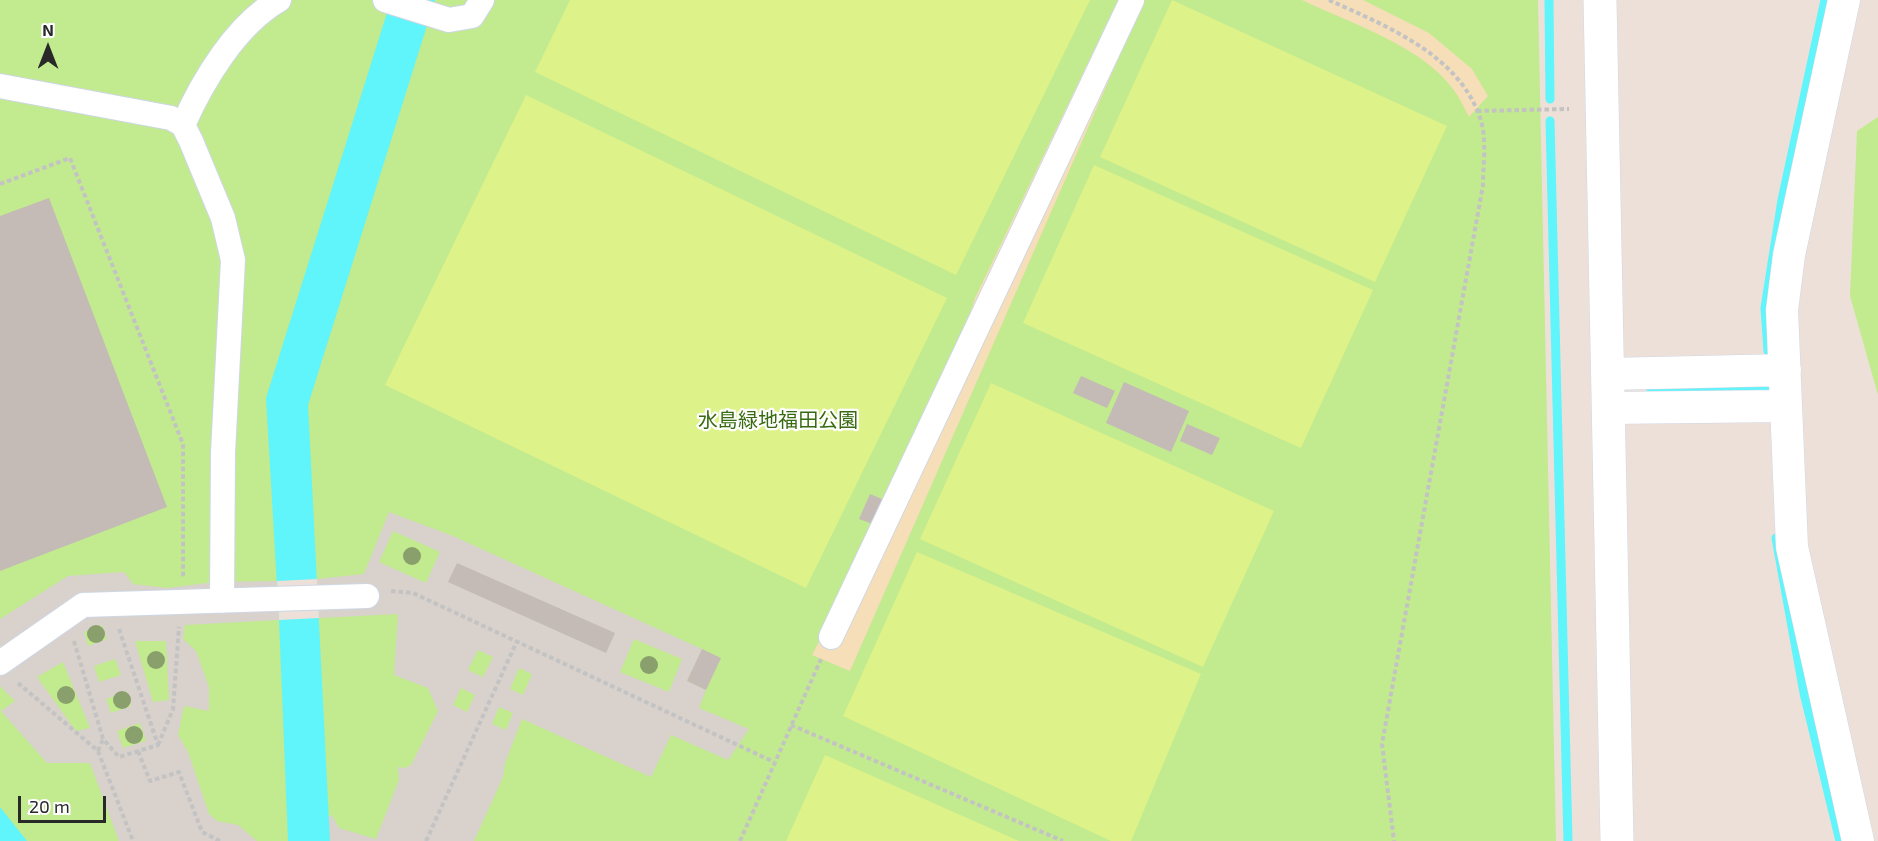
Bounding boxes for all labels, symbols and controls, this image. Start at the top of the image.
north arrow [18,18,78,78]
text: N [42,20,54,39]
park label: 水島緑地福田公園 [698,408,858,432]
scale bar [21,784,110,822]
text: 20 m [29,795,70,817]

